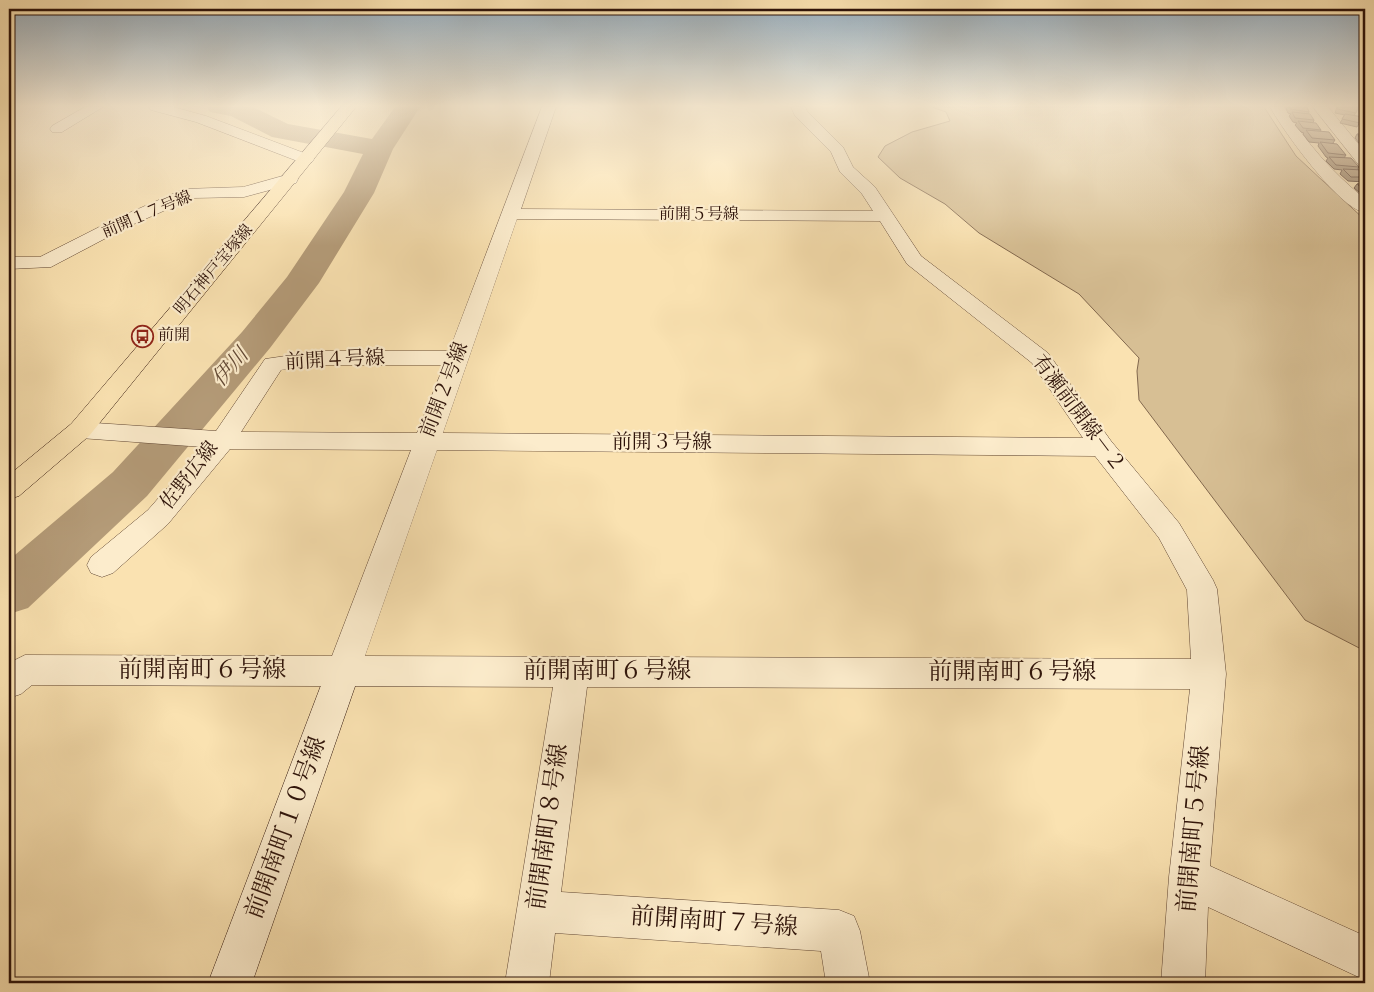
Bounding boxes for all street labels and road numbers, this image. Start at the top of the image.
street label: 前開１７号線 [99,187,194,241]
street label: 前開５号線 [659,205,739,223]
street label: 明石神戸宝塚線 [170,221,256,318]
street label: 前開２号線 [416,339,472,440]
street label: 前開４号線 [284,346,385,374]
street label: 有瀬前開線－２ [1028,351,1130,476]
street label: 前開３号線 [612,431,712,453]
street label: 佐野広線 [156,437,223,514]
street label: 前開南町６号線 [118,656,286,683]
street label: 前開南町６号線 [523,657,691,684]
street label: 前開南町６号線 [928,658,1096,685]
street label: 前開南町１０号線 [240,733,331,922]
street label: 前開南町８号線 [522,742,573,912]
street label: 前開南町５号線 [1173,744,1214,914]
street label: 前開南町７号線 [629,902,799,941]

